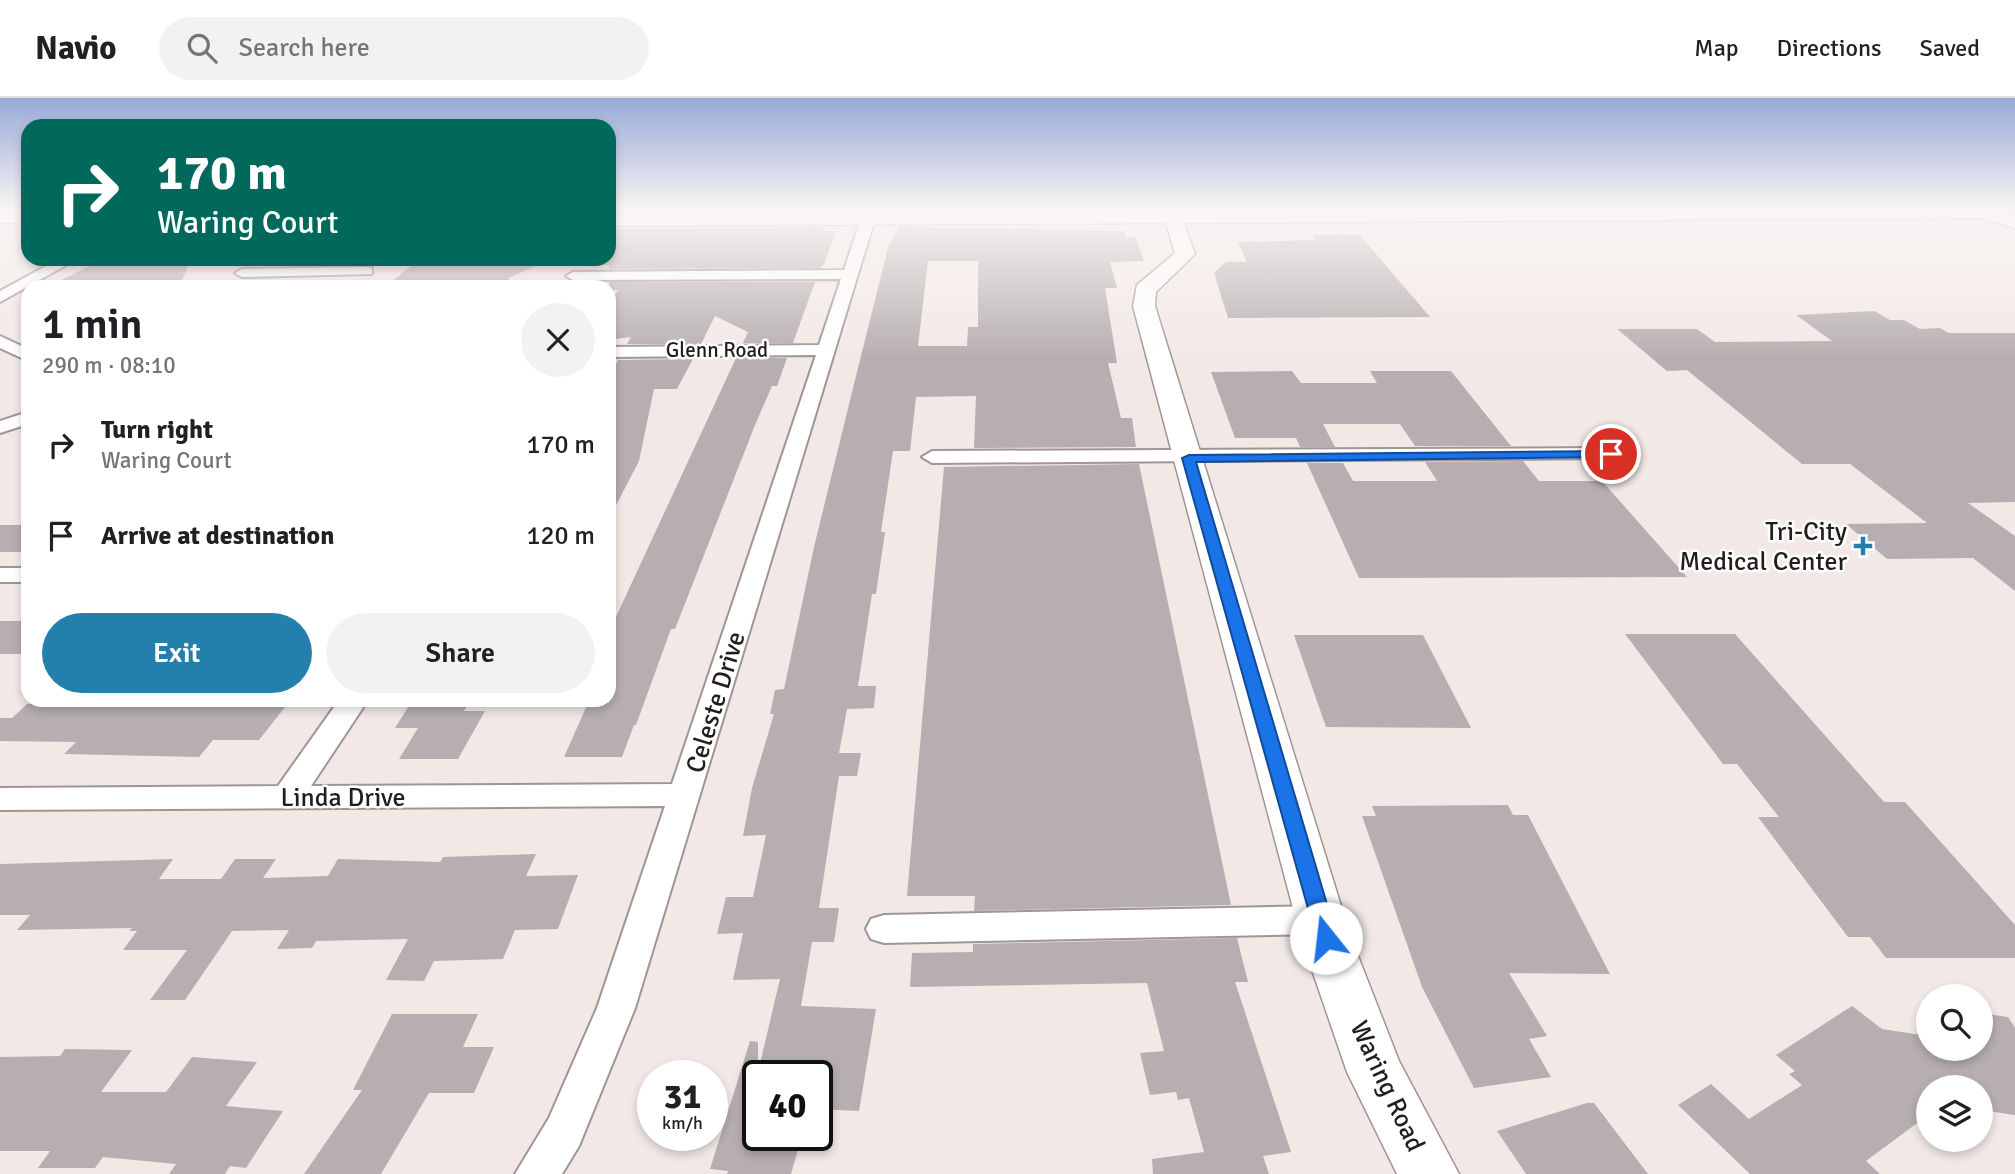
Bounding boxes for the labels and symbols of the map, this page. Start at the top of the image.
street label: Glenn Road [666,337,768,363]
pin [1581,424,1641,484]
place label: Tri-City Medical Center [1679,516,1847,578]
marker: Tri-City Medical Center [1853,536,1873,556]
street label: Celeste Drive [679,628,753,777]
street label: Linda Drive [280,782,406,814]
position arrow [1289,901,1363,975]
street label: Waring Road [1343,1016,1431,1157]
speed limit sign: 40 [742,1060,833,1151]

